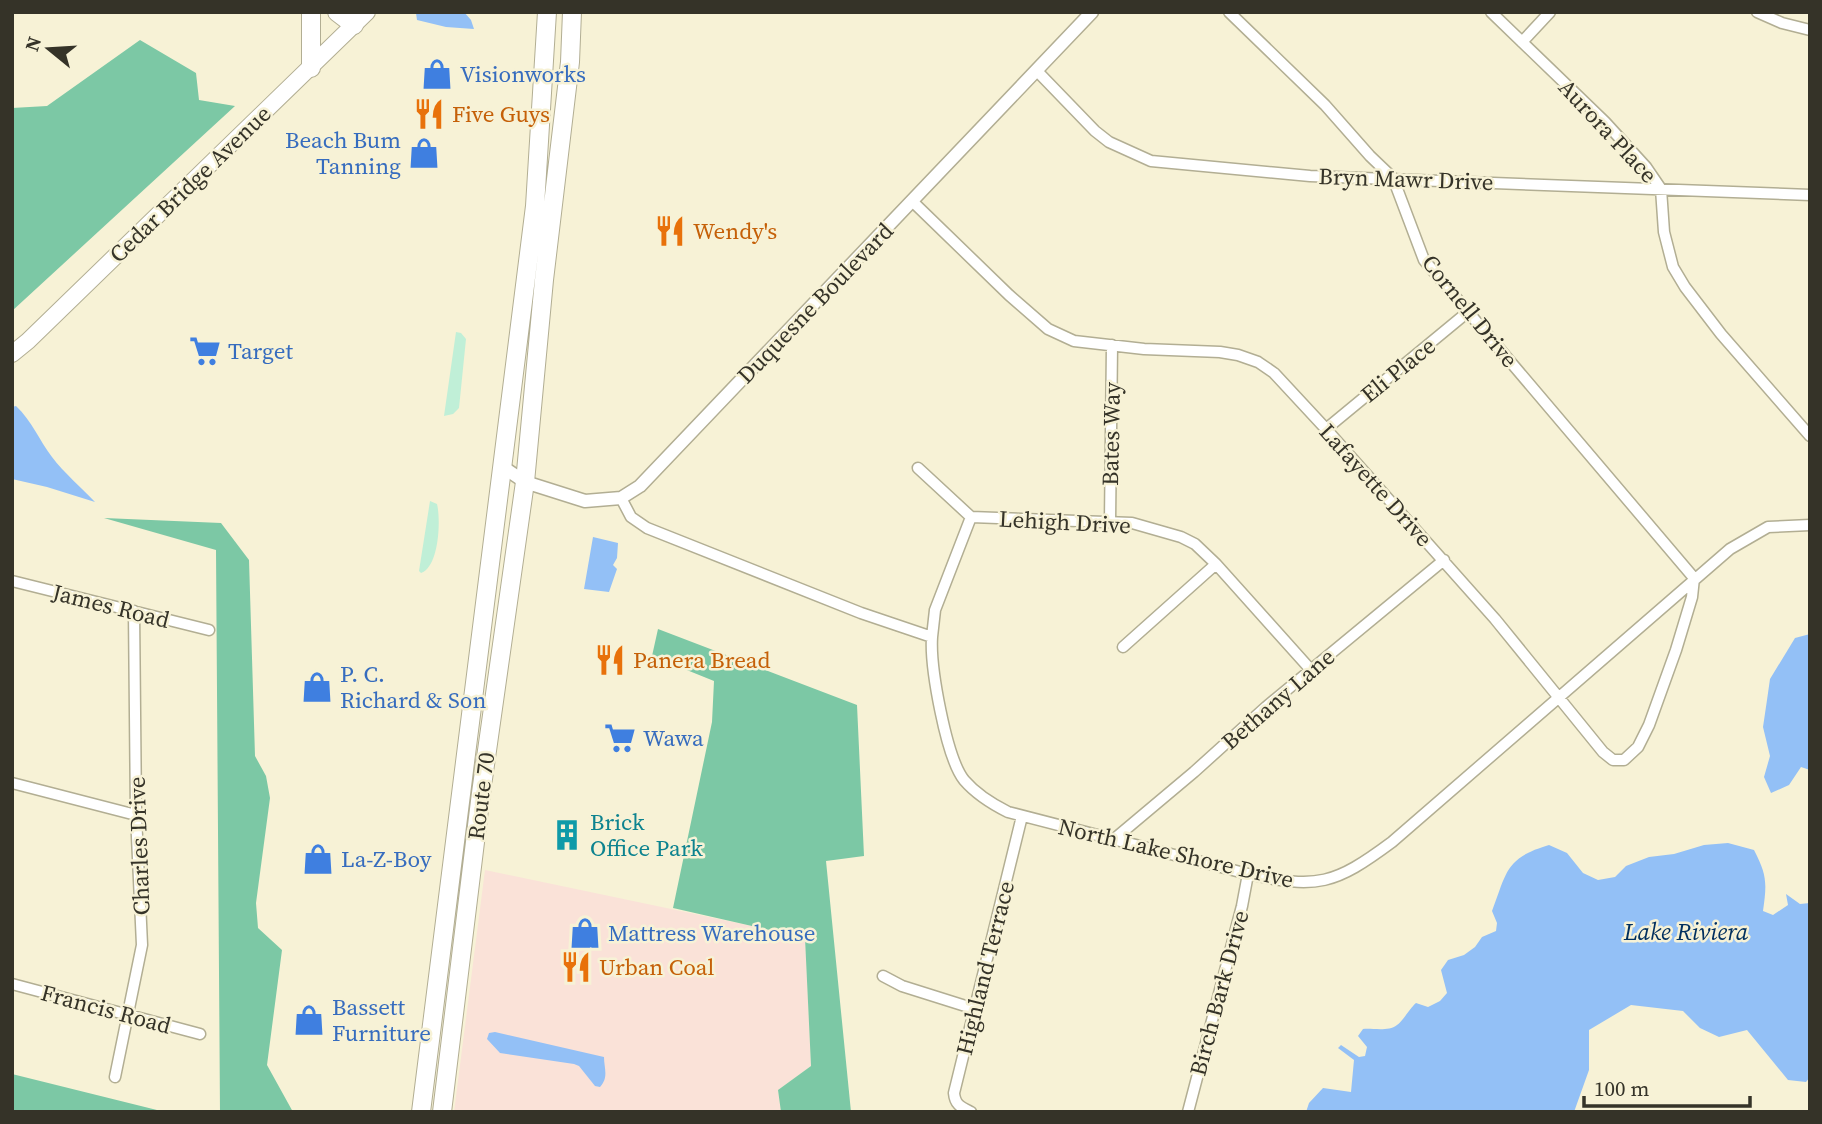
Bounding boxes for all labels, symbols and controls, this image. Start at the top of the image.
north arrow [14,14,84,84]
text: N [18,33,47,54]
shop icon: Visionworks [420,57,454,91]
place label: Visionworks [460,58,586,90]
street label: Aurora Place [1551,72,1665,190]
restaurant icon: Five Guys [412,97,446,131]
street label: Cedar Bridge Avenue [102,98,278,270]
place label: Five Guys [452,98,550,130]
place label: Beach Bum Tanning [285,124,401,182]
shop icon: Beach Bum Tanning [407,136,441,170]
street label: Bryn Mawr Drive [1318,160,1494,198]
restaurant icon: Wendy's [653,214,687,248]
place label: Wendy's [693,215,777,247]
street label: Duquesne Boulevard [730,216,900,390]
street label: Cornell Drive [1415,248,1525,374]
street label: Eli Place [1354,330,1442,410]
supermarket icon: Target [188,334,222,368]
place label: Target [228,335,293,367]
street label: Bates Way [1094,382,1128,486]
street label: Lafayette Drive [1312,416,1440,554]
street label: Lehigh Drive [998,503,1132,541]
street label: James Road [48,576,173,636]
street label: Bethany Lane [1215,641,1341,757]
restaurant icon: Panera Bread [593,643,627,677]
place label: Panera Bread [633,644,771,676]
place label: P. C. Richard & Son [340,658,486,716]
shop icon: P. C. Richard & Son [300,670,334,704]
supermarket icon: Wawa [603,721,637,755]
place label: Wawa [643,722,704,754]
street label: Route 70 [460,750,502,842]
street label: Charles Drive [121,776,157,916]
place label: Brick Office Park [590,806,703,864]
street label: North Lake Shore Drive [1055,810,1297,896]
building icon: Brick Office Park [550,818,584,852]
shop icon: La-Z-Boy [301,842,335,876]
place label: La-Z-Boy [341,843,432,875]
street label: Highland Terrace [948,878,1022,1058]
street label: Birch Bark Drive [1182,907,1256,1079]
water label: Lake Riviera [1623,915,1749,948]
shop icon: Mattress Warehouse [568,916,602,950]
place label: Mattress Warehouse [608,917,815,949]
restaurant icon: Urban Coal [559,950,593,984]
place label: Urban Coal [599,951,715,983]
street label: Francis Road [37,976,175,1042]
place label: Bassett Furniture [332,991,431,1049]
shop icon: Bassett Furniture [292,1003,326,1037]
scale bar [1584,1064,1750,1108]
text: 100 m [1594,1074,1649,1103]

